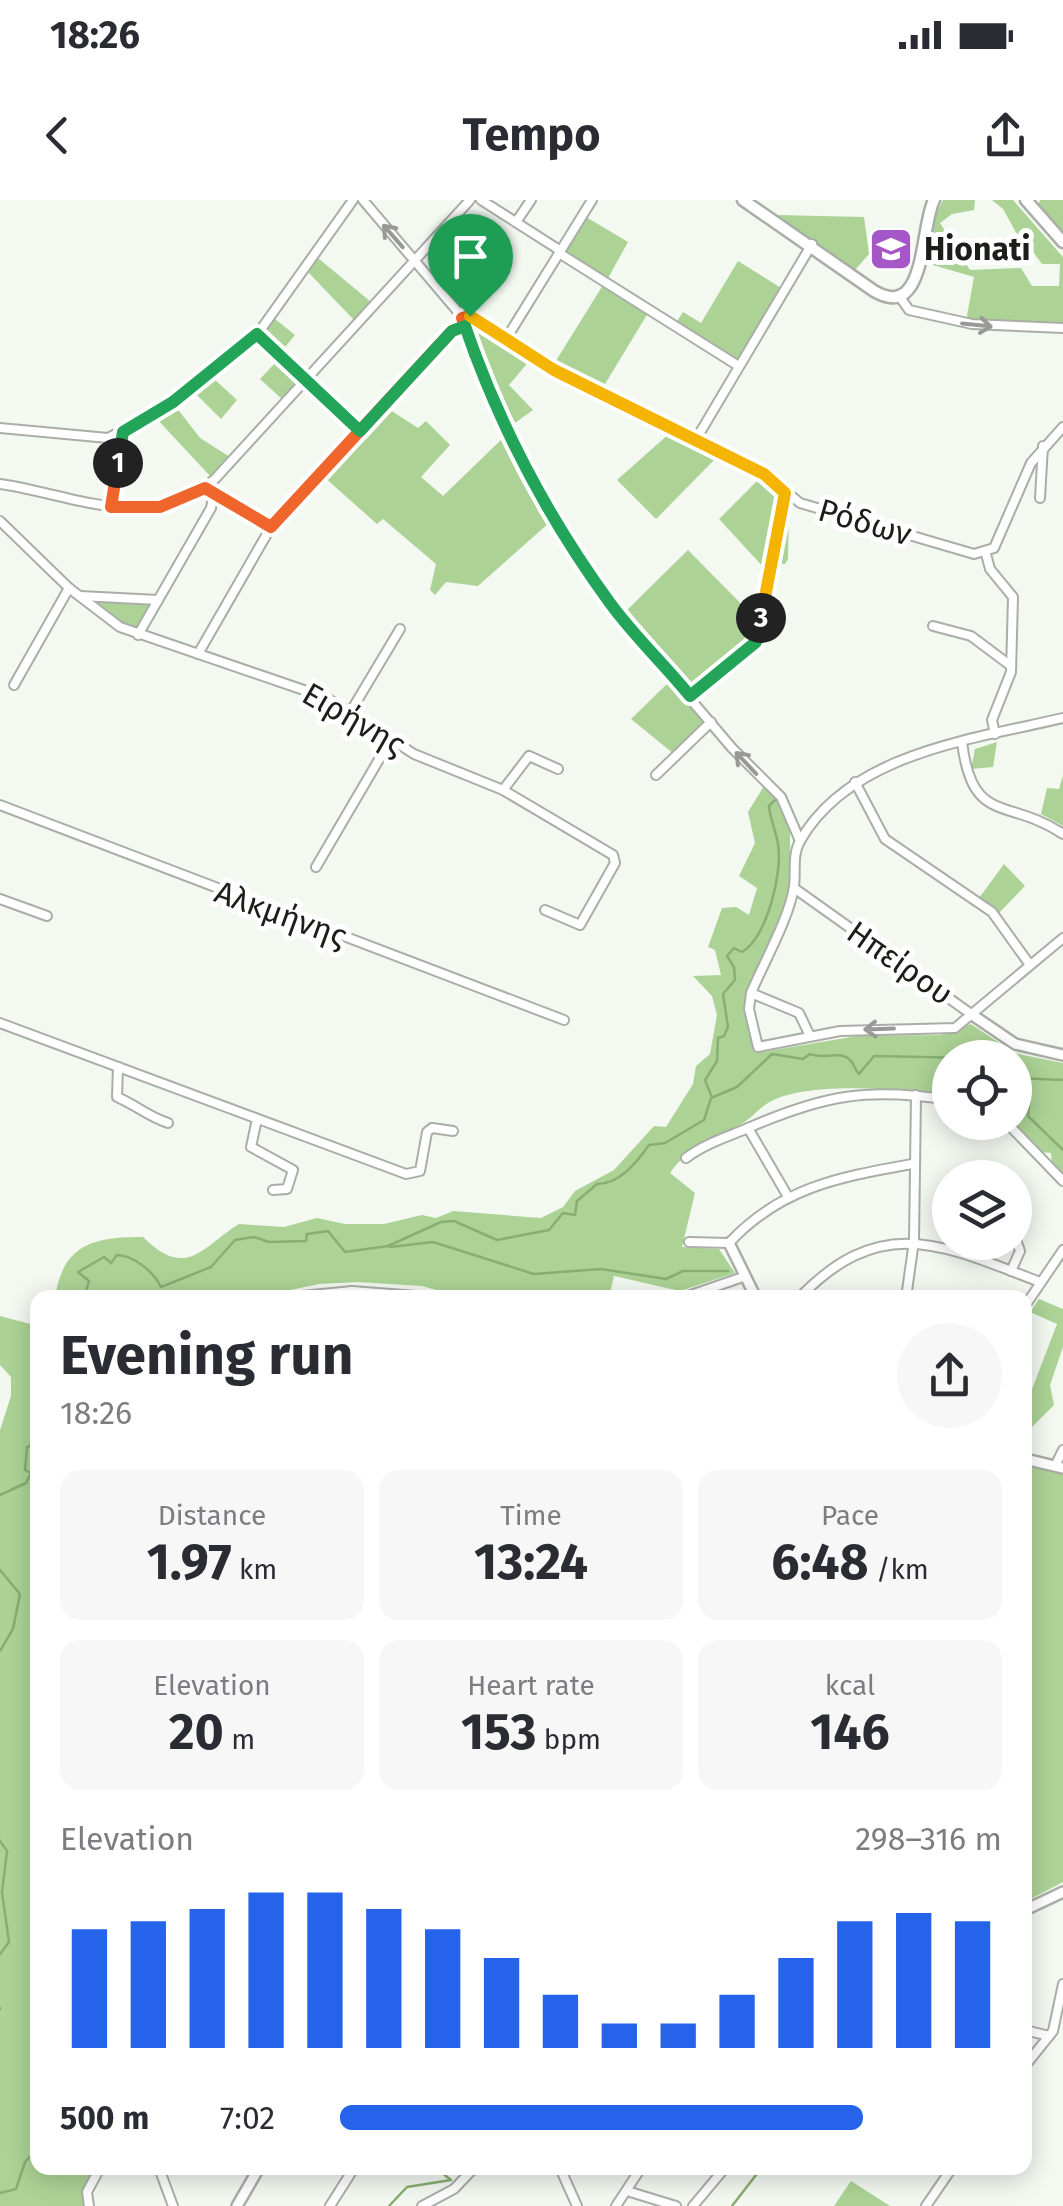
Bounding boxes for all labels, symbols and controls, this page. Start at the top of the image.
text: 18:26 [50,12,140,58]
icon: back [30,108,85,163]
text: Tempo [463,108,600,162]
icon: share [978,108,1033,163]
pin [428,214,513,317]
one-way arrow [382,224,405,249]
school or university icon: Hionati [868,226,914,272]
icon: arrive [443,229,498,284]
place label: Hionati [924,230,1030,268]
one-way arrow [960,316,993,335]
pin: 1 [93,438,143,488]
text: 1 [112,446,125,479]
street label: Ρόδων [814,491,916,554]
pin: 3 [736,593,786,643]
text: 3 [754,601,768,634]
street label: Ειρήνης [296,674,412,764]
one-way arrow [734,751,758,775]
street label: Αλκμήνης [210,873,352,955]
street label: Ηπείρου [840,913,960,1013]
one-way arrow [864,1019,896,1038]
map controls [932,1040,1032,1260]
button: locate [932,1040,1032,1140]
button: layers [932,1160,1032,1260]
text: Evening run [60,1323,354,1389]
button: share [897,1323,1002,1428]
text: 18:26 [60,1394,132,1432]
text: Distance [158,1499,266,1532]
text: Time [500,1499,562,1532]
text: Pace [821,1499,879,1532]
text: 1.97 [147,1532,232,1592]
text: 13:24 [474,1532,588,1592]
text: 6:48 [771,1532,868,1592]
text: km [232,1553,277,1586]
text: /km [868,1553,929,1586]
text: Elevation [153,1669,271,1702]
text: Heart rate [467,1669,595,1702]
text: kcal [825,1669,875,1702]
text: 20 [169,1702,224,1762]
text: 153 [461,1702,536,1762]
text: 146 [810,1702,890,1762]
text: m [224,1723,255,1756]
text: bpm [536,1723,601,1756]
text: Elevation [60,1820,194,1858]
text: 298–316 m [855,1820,1002,1858]
text: 500 m [60,2099,149,2137]
text: 7:02 [220,2099,275,2137]

